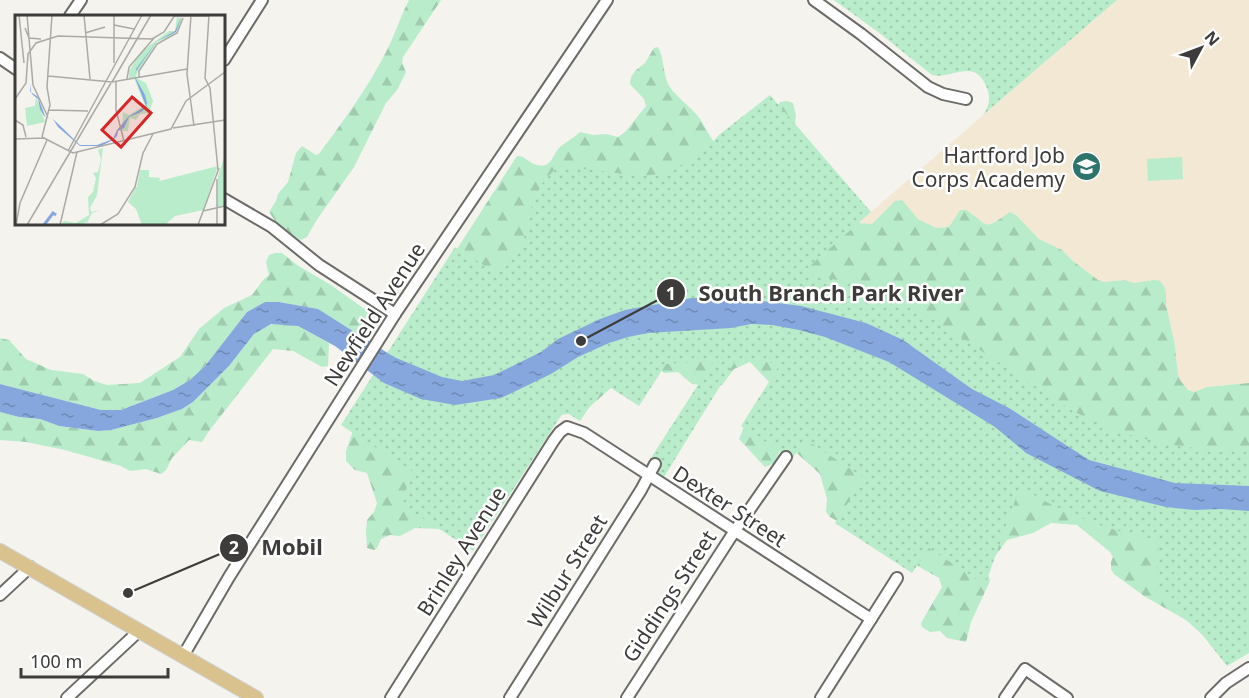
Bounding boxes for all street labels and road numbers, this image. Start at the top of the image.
street label: Newfield Avenue [317,237,431,391]
street label: Dexter Street [668,459,793,553]
street label: Brinley Avenue [410,481,512,621]
street label: Wilbur Street [521,509,613,633]
street label: Giddings Street [616,524,722,667]

